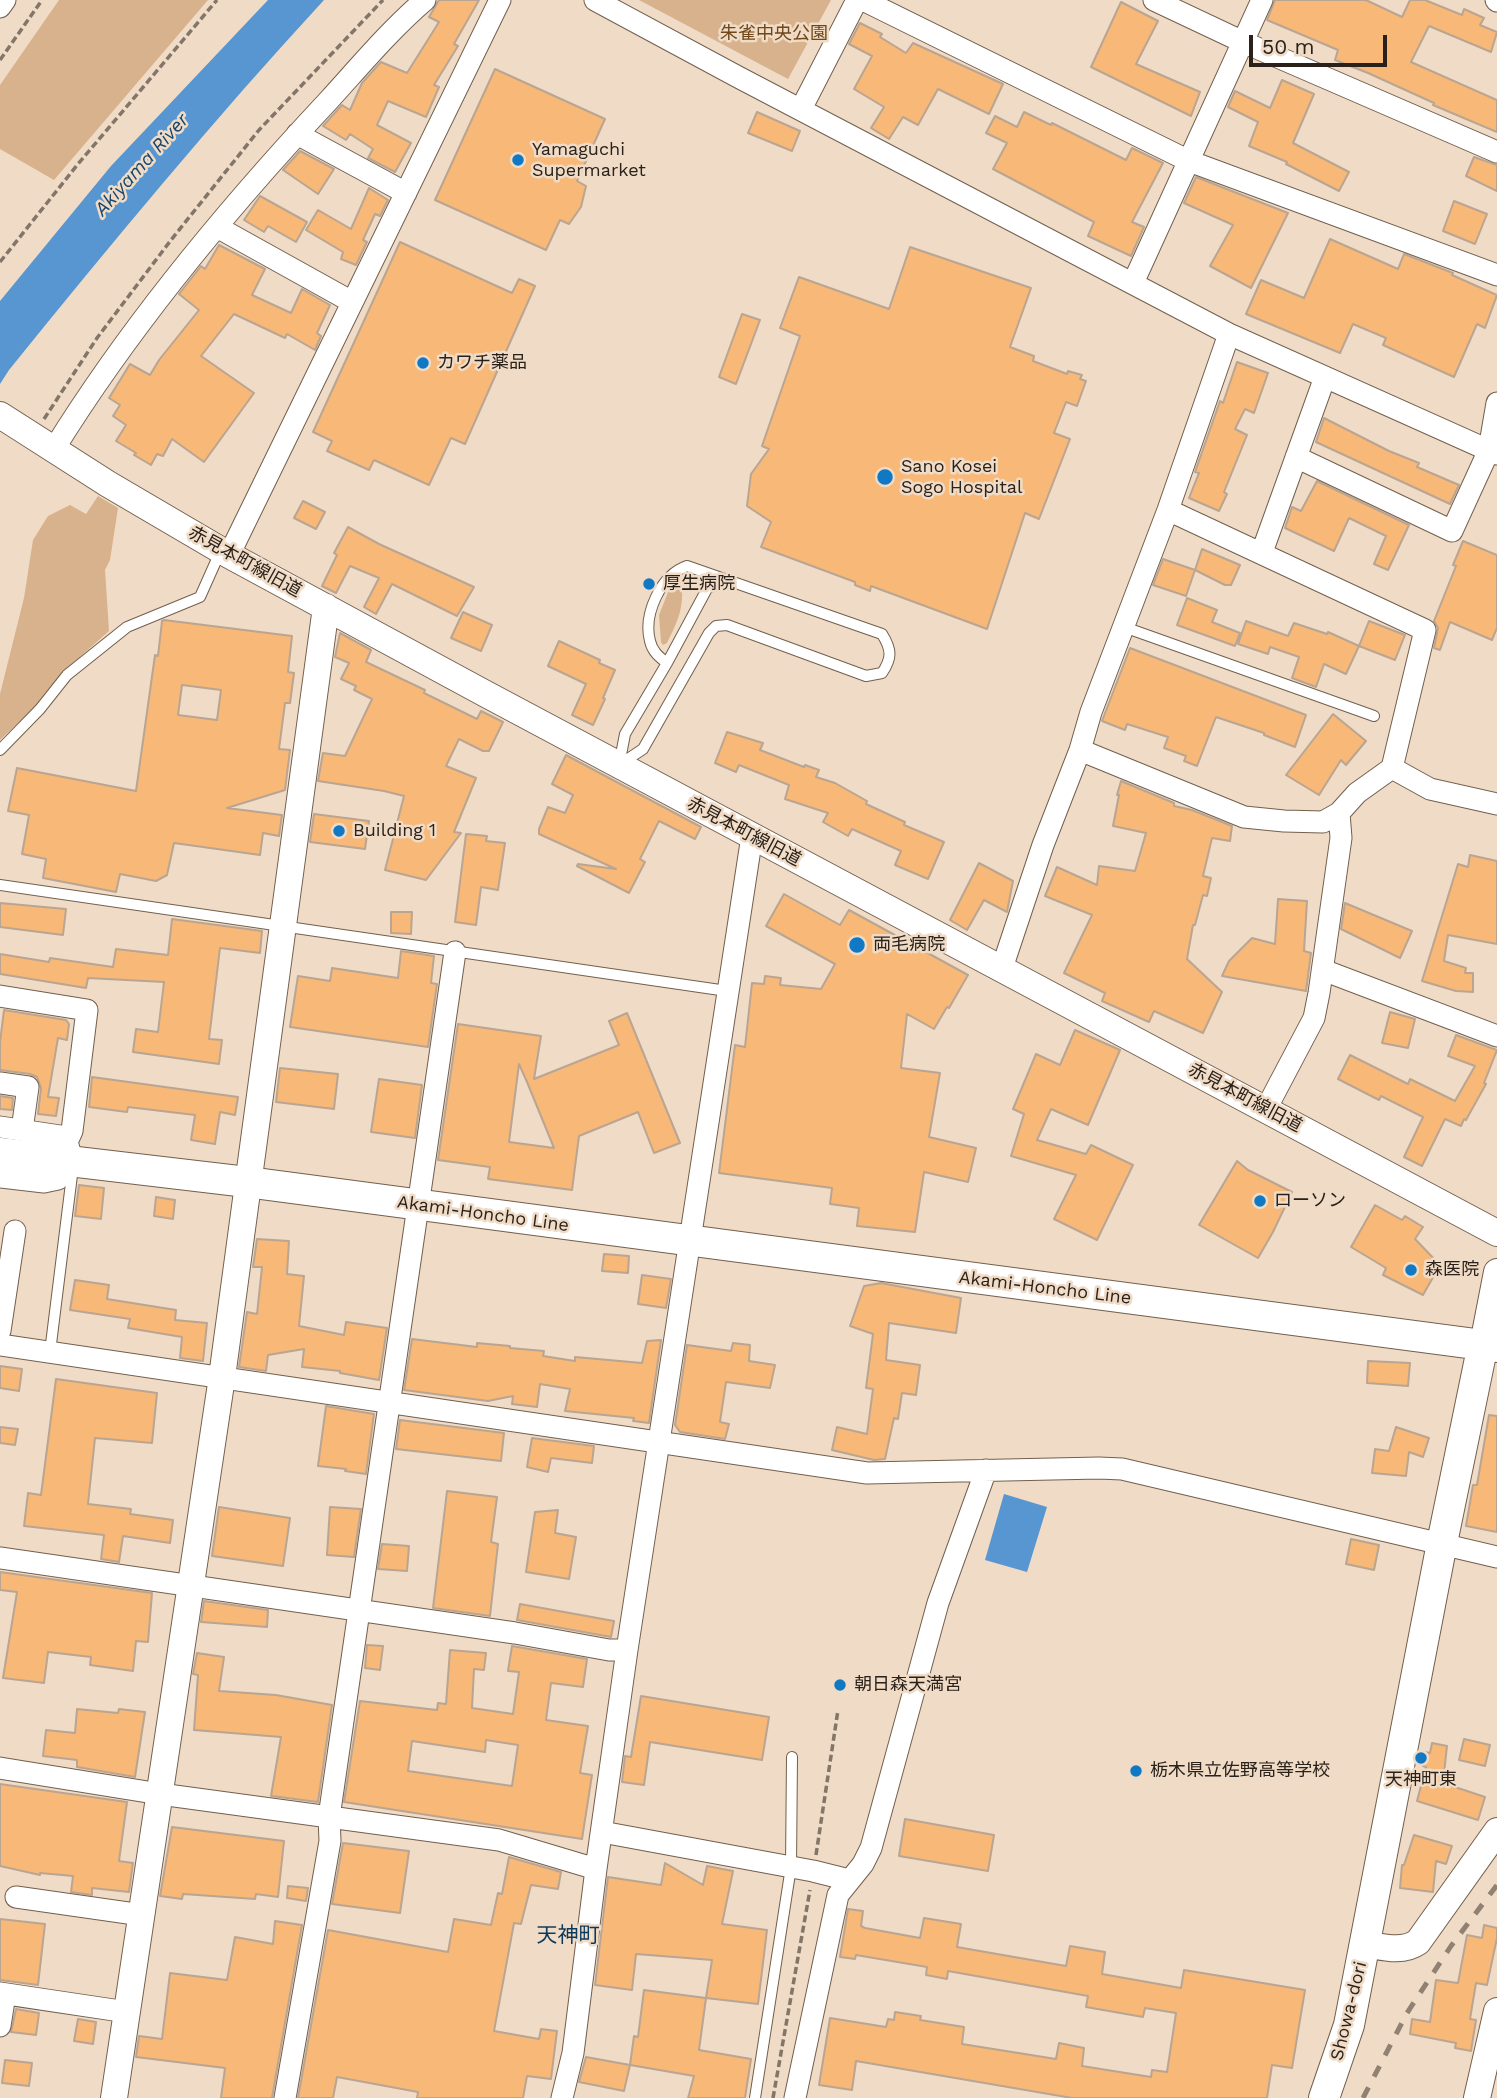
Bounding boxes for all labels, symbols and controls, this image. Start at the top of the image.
scale bar [1252,21,1390,65]
park label: 朱雀中央公園 [720,23,828,45]
text: 50 m [1262,34,1314,59]
water label: Akiyama River [90,109,194,221]
place label: Yamaguchi Supermarket [532,139,646,182]
marker: Yamaguchi Supermarket [510,152,526,168]
place label: カワチ薬品 [437,352,527,374]
marker: カワチ薬品 [415,355,431,371]
place label: Sano Kosei Sogo Hospital [901,456,1023,498]
marker: Sano Kosei Sogo Hospital [875,467,895,487]
street label: 赤見本町線旧道 [185,522,305,602]
place label: 厚生病院 [663,573,735,595]
marker: 厚生病院 [641,576,657,592]
street label: 赤見本町線旧道 [683,793,805,871]
place label: Building 1 [353,820,436,842]
marker: Building 1 [331,823,347,839]
place label: 両毛病院 [873,934,945,956]
marker: 両毛病院 [847,935,867,955]
street label: 赤見本町線旧道 [1184,1059,1306,1137]
place label: ローソン [1274,1190,1346,1212]
street label: Akami-Honcho Line [396,1191,570,1237]
marker: ローソン [1252,1193,1268,1209]
place label: 森医院 [1425,1259,1479,1281]
marker: 森医院 [1403,1262,1419,1278]
street label: Akami-Honcho Line [958,1267,1132,1309]
place label: 朝日森天満宮 [854,1674,962,1696]
marker: 朝日森天満宮 [832,1677,848,1693]
marker: 天神町東 [1413,1750,1429,1766]
place label: 栃木県立佐野高等学校 [1150,1760,1330,1782]
marker: 栃木県立佐野高等学校 [1128,1763,1144,1779]
place label: 天神町東 [1385,1769,1457,1791]
district label: 天神町 [537,1923,599,1949]
street label: Showa-dori [1326,1959,1372,2063]

